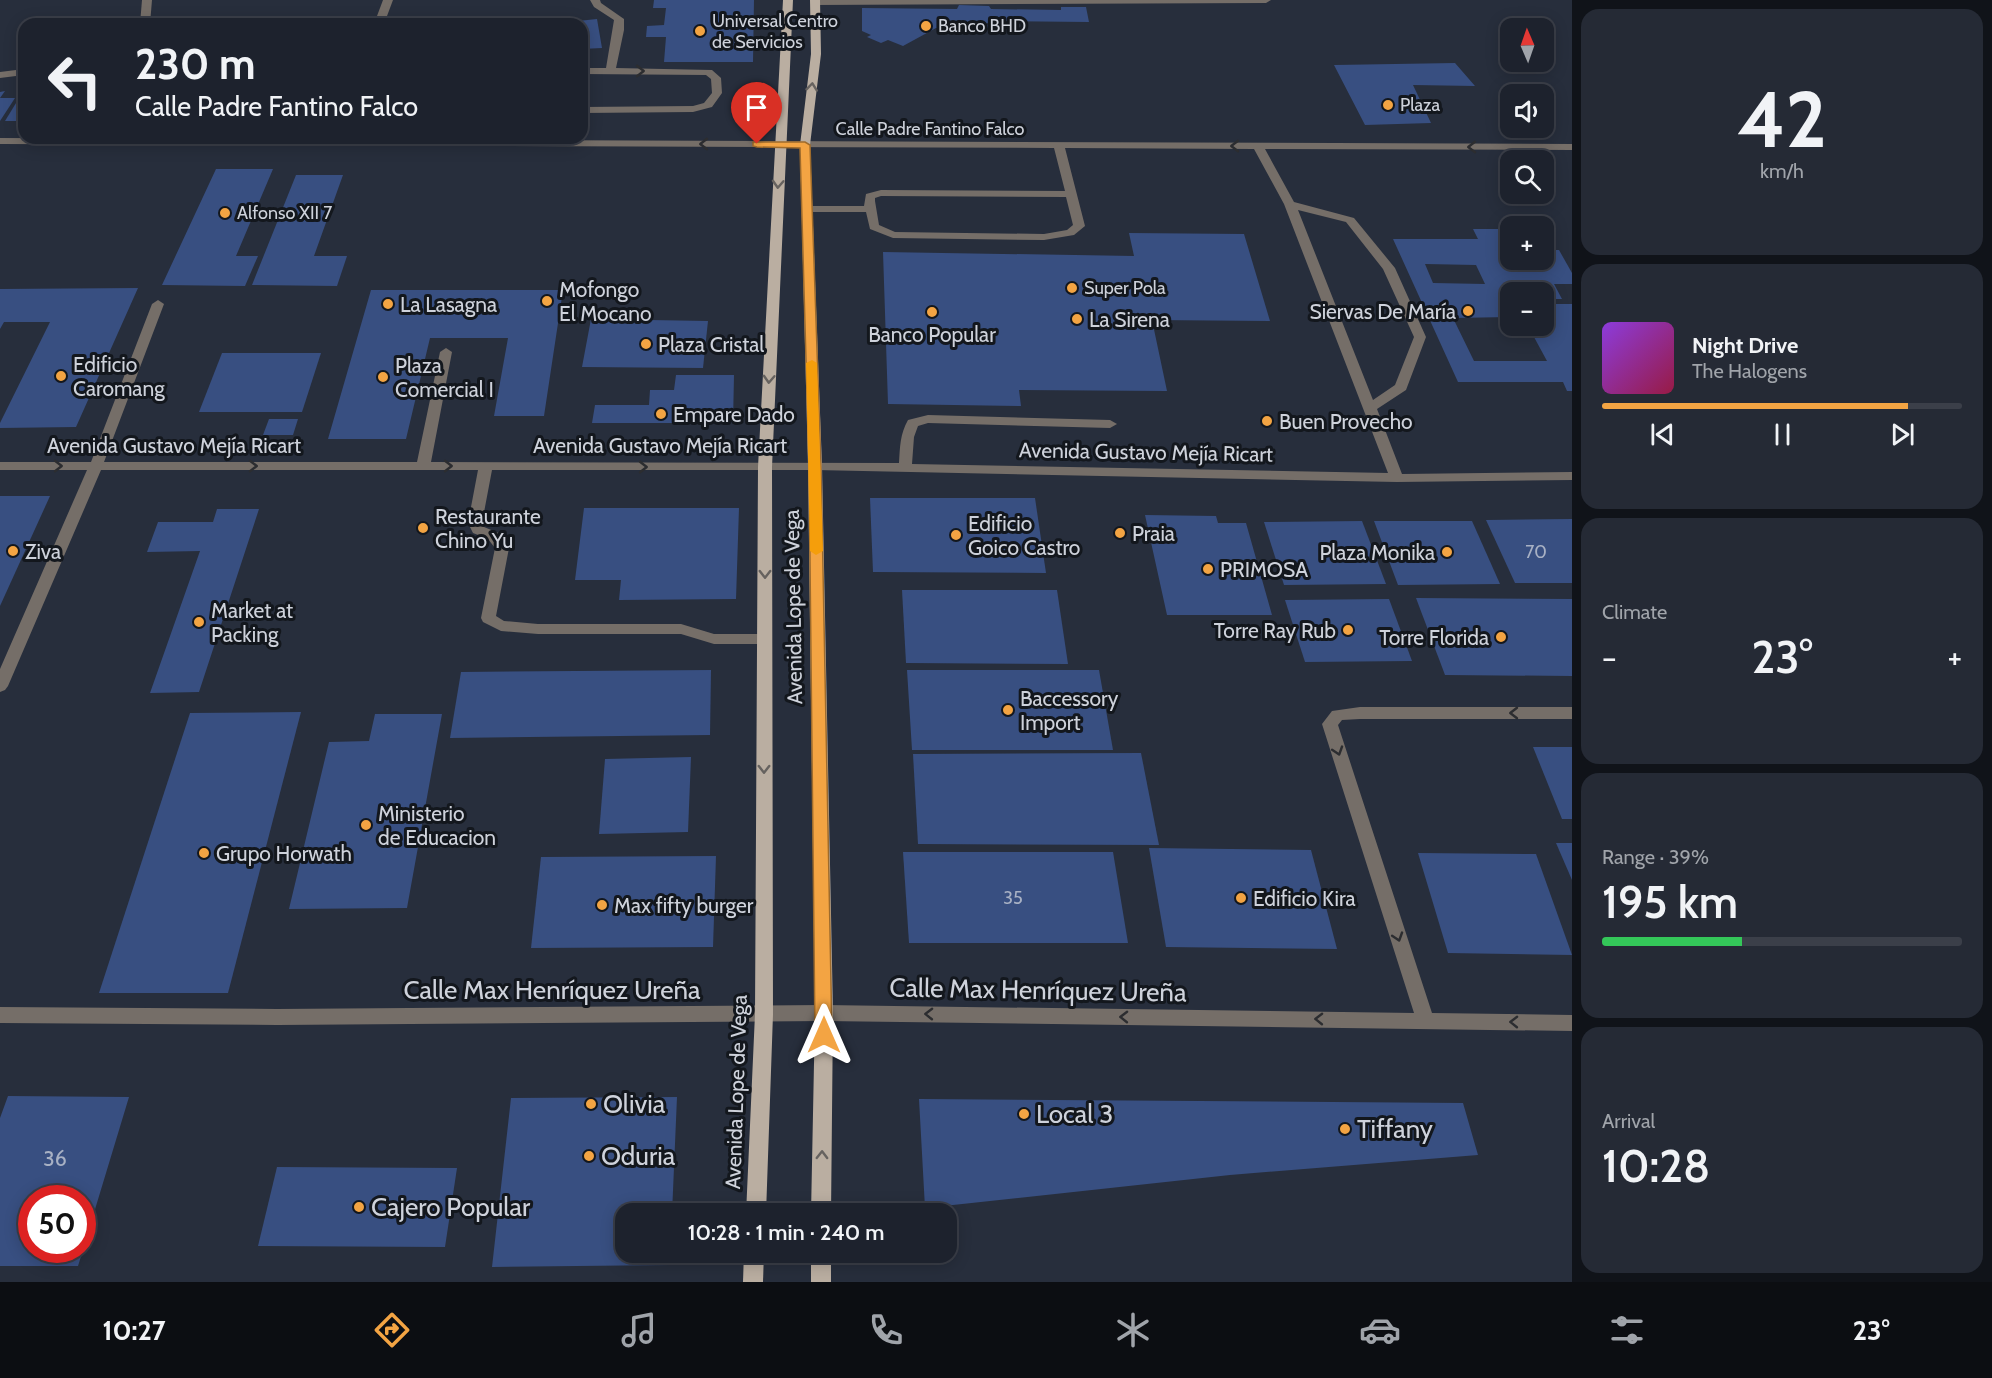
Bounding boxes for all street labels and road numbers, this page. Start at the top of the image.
street label: Calle Padre Fantino Falco [836,118,1024,140]
street label: Avenida Gustavo Mejía Ricart [47,433,301,459]
street label: Avenida Gustavo Mejía Ricart [533,433,787,459]
street label: Avenida Gustavo Mejía Ricart [1019,437,1273,468]
street label: Avenida Lope de Vega [779,509,807,705]
street label: Calle Max Henríquez Ureña [889,971,1187,1009]
street label: Calle Max Henríquez Ureña [403,974,701,1006]
street label: Avenida Lope de Vega [720,994,752,1190]

